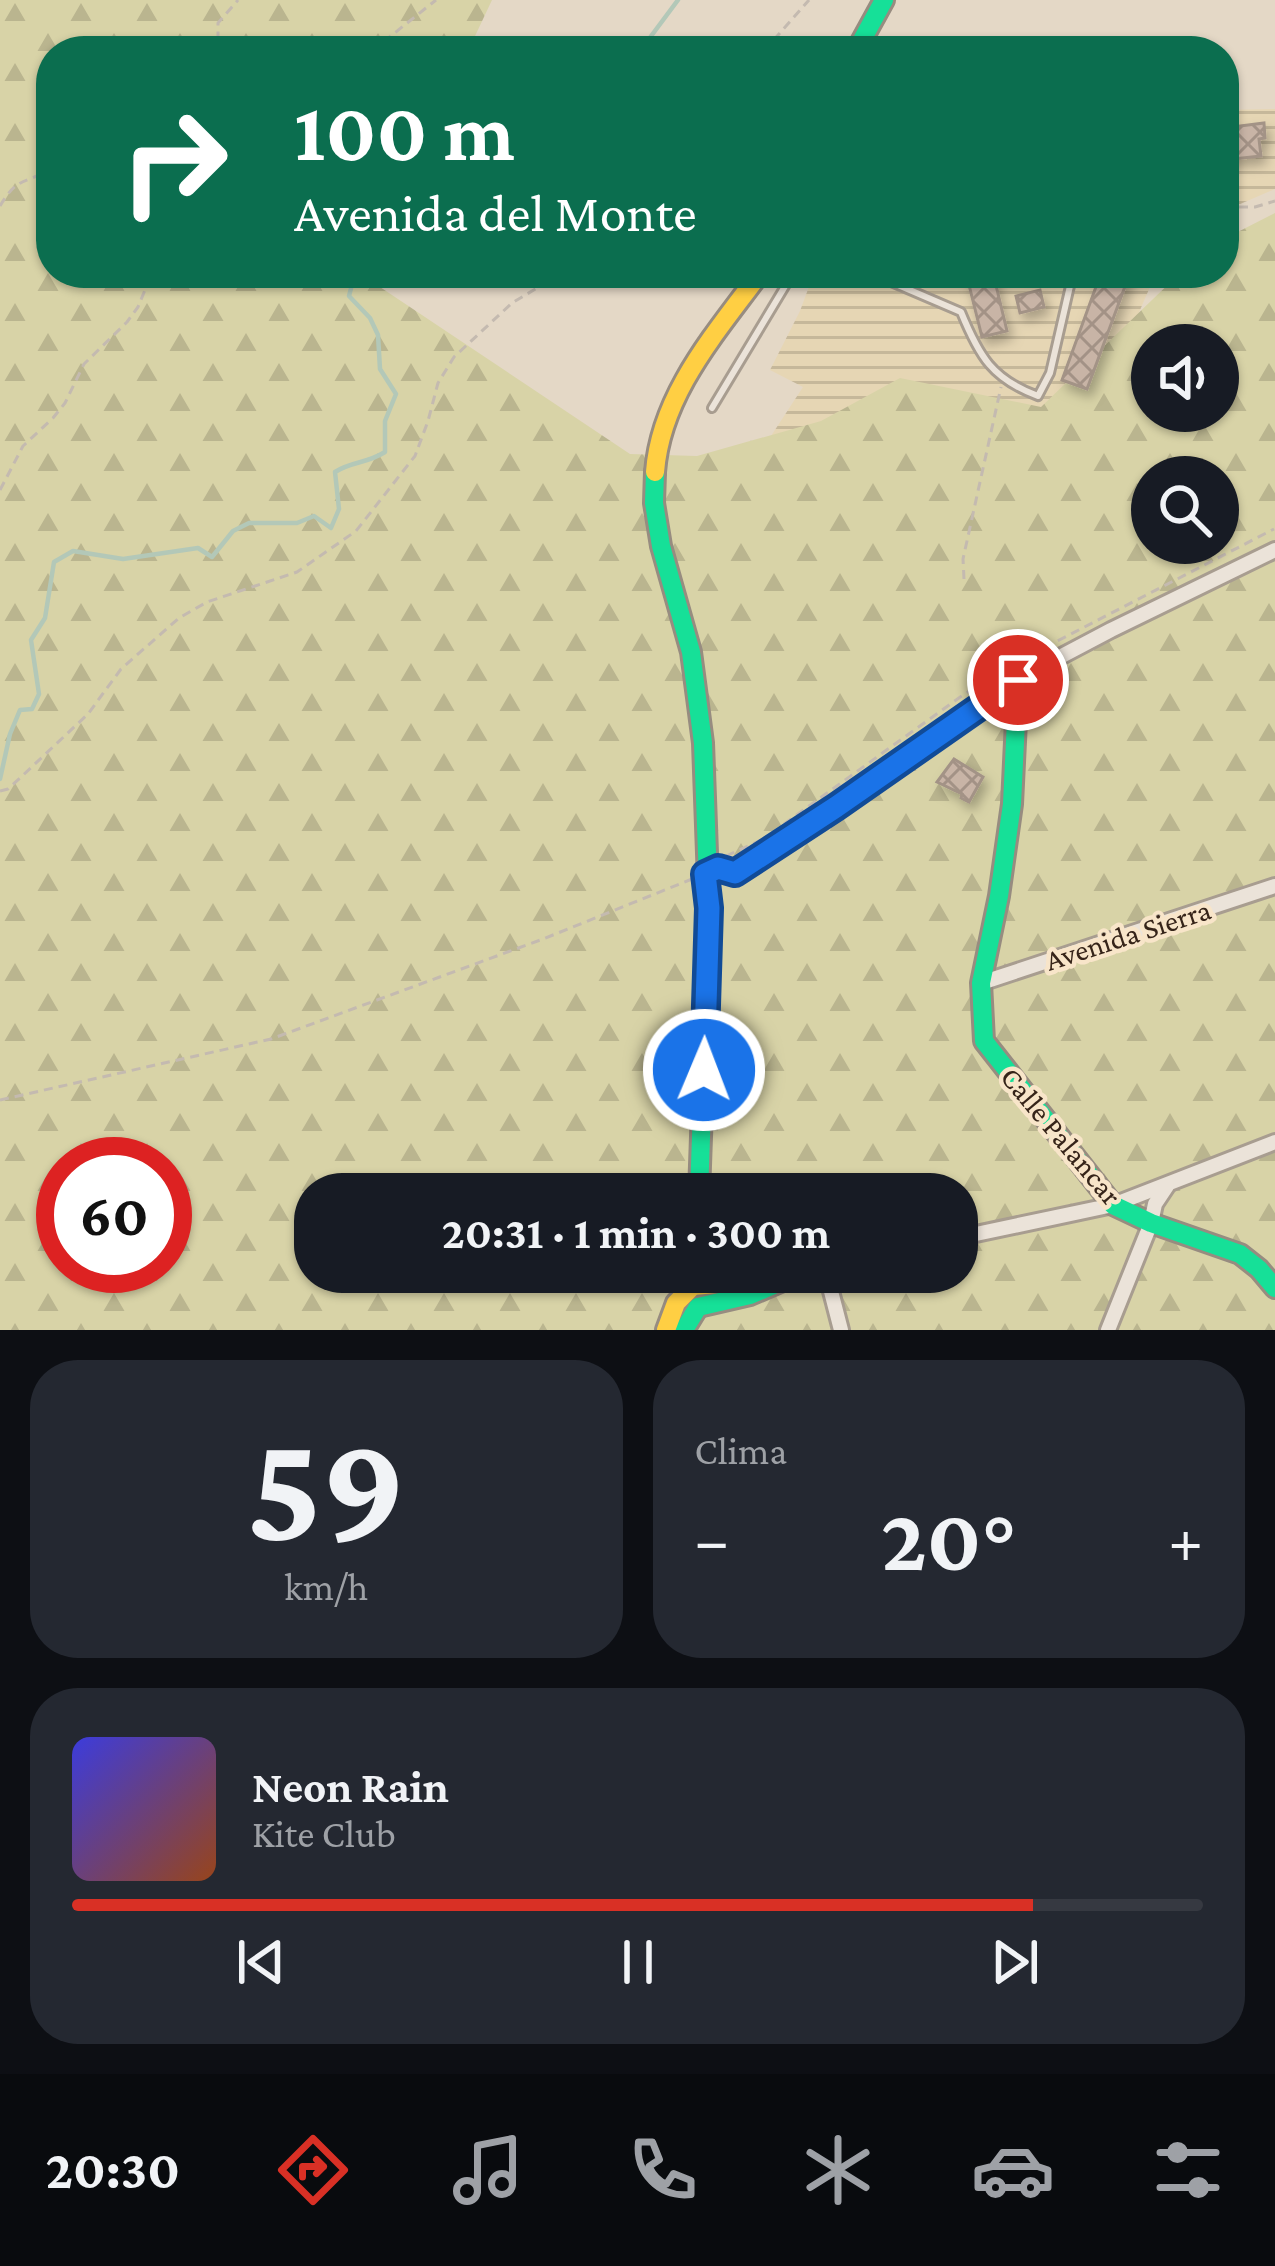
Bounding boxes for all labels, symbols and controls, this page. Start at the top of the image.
icon: right [96,84,252,240]
text: 100 m [294,85,515,178]
text: Avenida del Monte [294,183,697,243]
map controls [1131,324,1239,564]
button: sound [1131,324,1239,432]
button: search [1131,456,1239,564]
pin [967,629,1069,731]
icon: arrive [985,647,1051,713]
street label: Avenida Sierra [1041,892,1215,977]
position arrow [641,1007,767,1133]
street label: Calle Palancar [994,1060,1129,1211]
speed limit sign: 60 [36,1137,192,1293]
text: 20:31 · 1 min · 300 m [442,1208,830,1258]
text: 59 [246,1400,406,1574]
text: Clima [695,1429,787,1472]
text: 20° [881,1489,1017,1589]
text: − [695,1503,729,1576]
text: + [1168,1503,1203,1576]
text: km/h [284,1565,368,1608]
text: Neon Rain [252,1762,449,1812]
text: Kite Club [252,1812,396,1855]
icon: previous [228,1929,294,1995]
icon: pause [605,1929,671,1995]
icon: next [982,1929,1048,1995]
icon: directions [271,2128,355,2212]
icon: music [446,2128,530,2212]
icon: phone [621,2128,705,2212]
icon: climate [796,2128,880,2212]
icon: car [971,2128,1055,2212]
icon: filters [1146,2128,1230,2212]
text: 20:30 [45,2140,180,2200]

